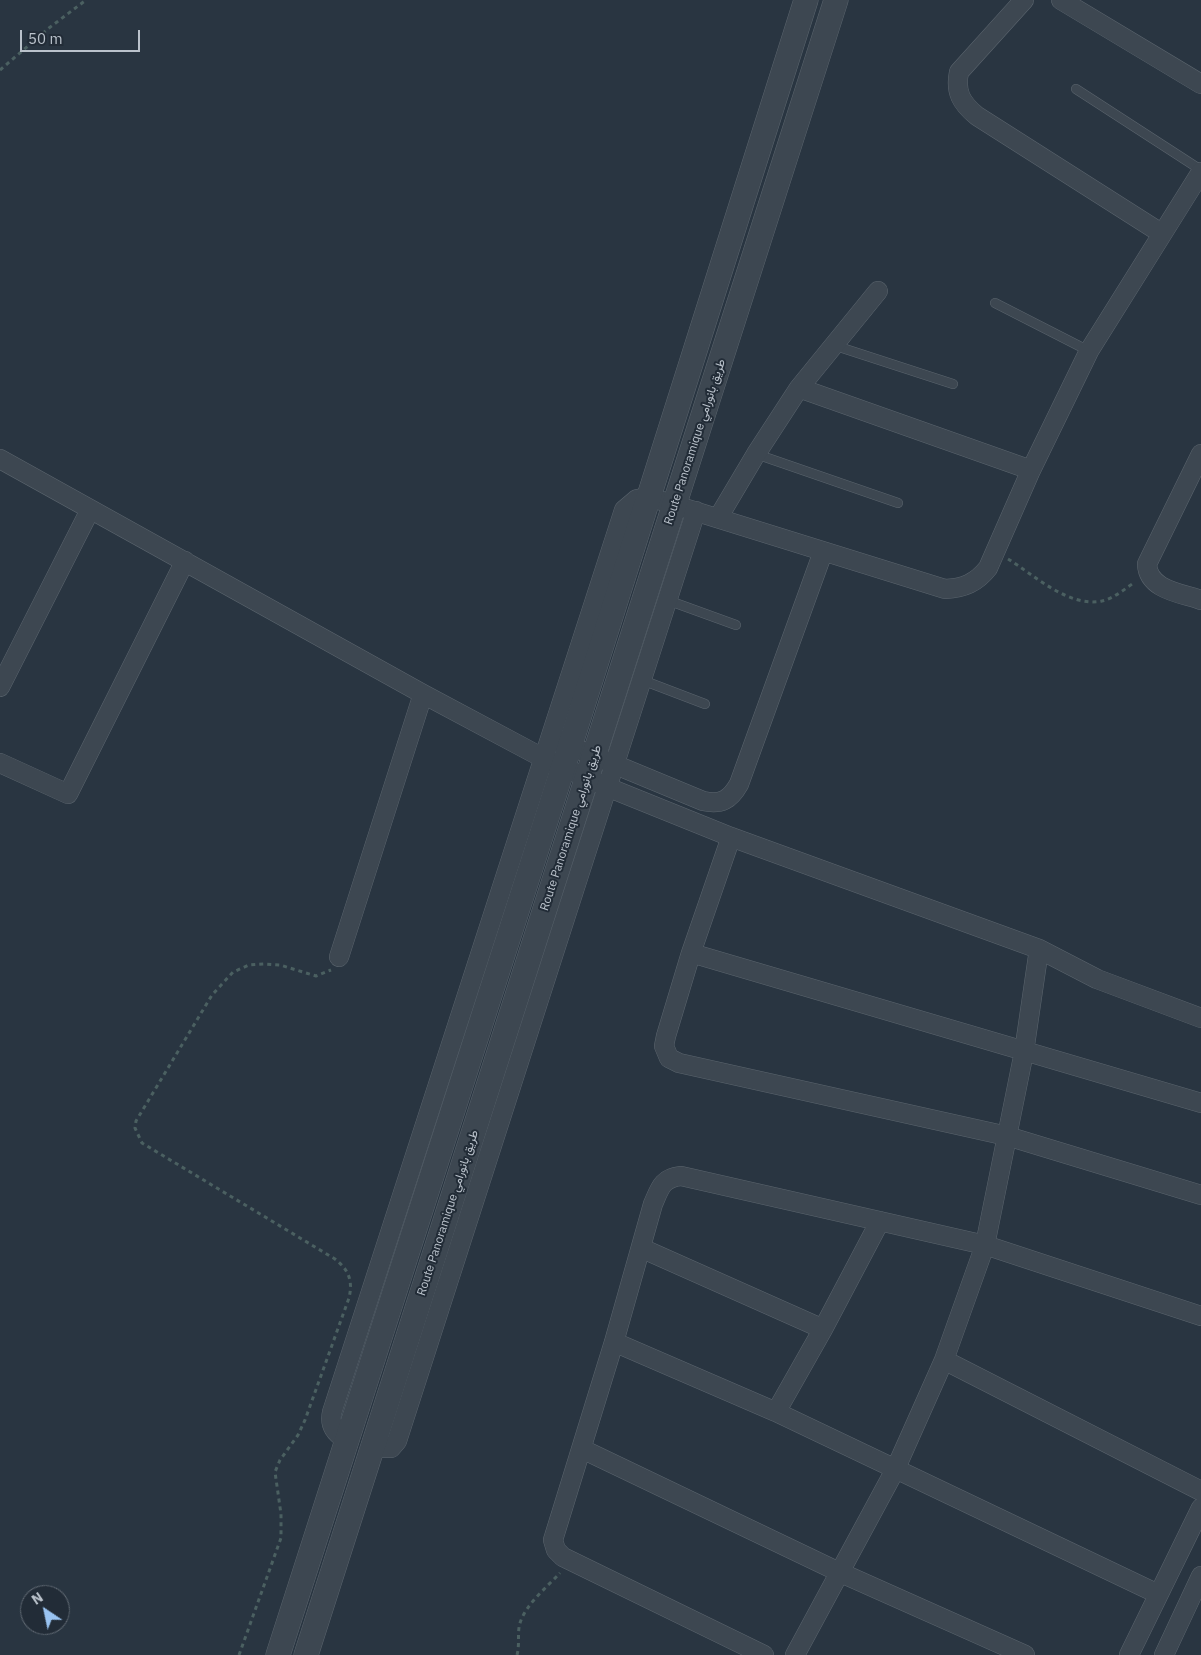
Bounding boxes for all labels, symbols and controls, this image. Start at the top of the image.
scale bar [22,20,142,52]
text: 50 m [28,29,63,48]
street label: Route Panoramique طريق بانورامي [661,357,729,527]
street label: Route Panoramique طريق بانورامي [537,743,605,913]
street label: Route Panoramique طريق بانورامي [414,1128,482,1298]
north arrow [20,1585,70,1635]
text: N [28,1588,46,1609]

